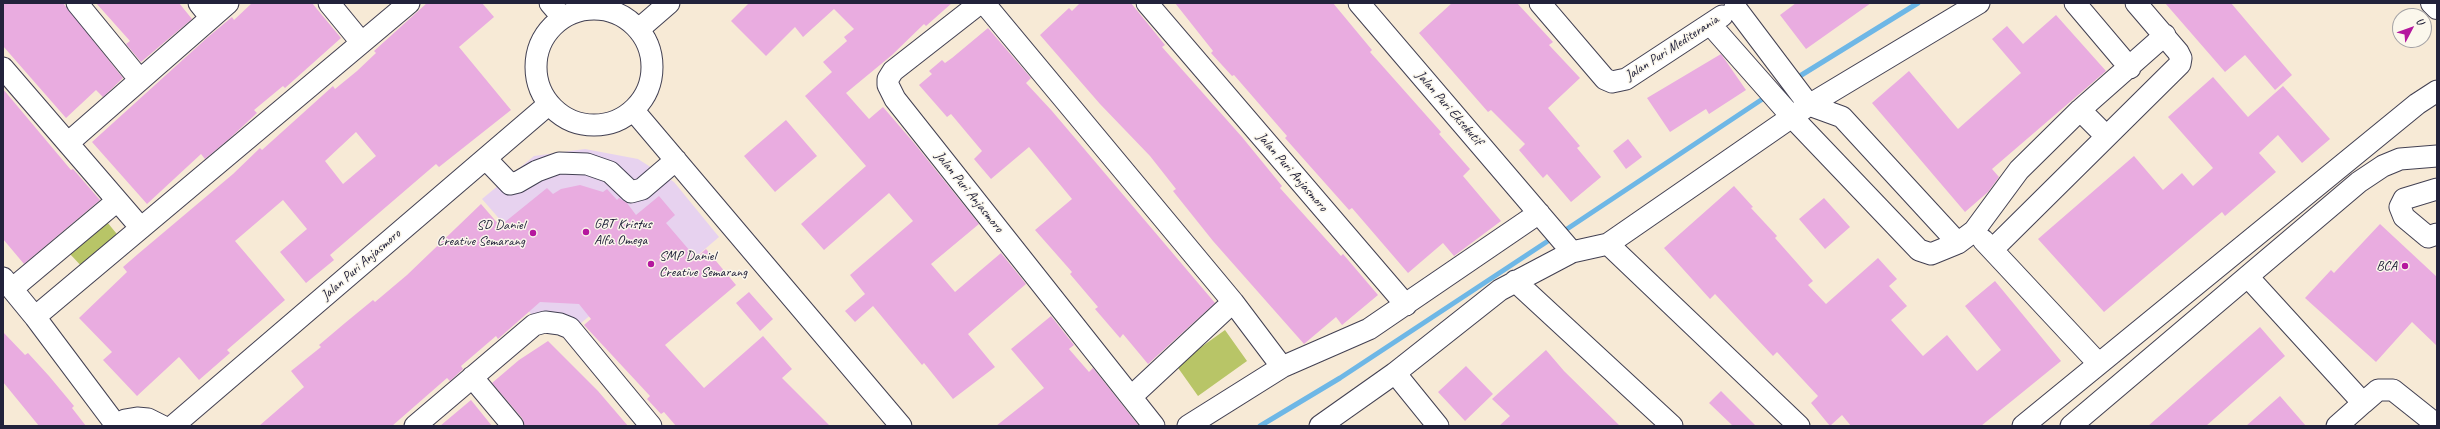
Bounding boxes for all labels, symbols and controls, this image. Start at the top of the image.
north arrow [2392,8,2432,48]
street label: Jalan Puri Mediterania [1622,12,1722,84]
text: U [2413,14,2427,27]
street label: Jalan Puri Eksekutif [1412,67,1486,149]
street label: Jalan Puri Anjasmoro [1253,129,1331,215]
street label: Jalan Puri Anjasmoro [931,148,1007,236]
place label: GBT Kristus Alfa Omega [594,216,652,248]
place label: SD Daniel Creative Semarang [437,217,525,250]
street label: Jalan Puri Anjasmoro [318,226,404,304]
marker: GBT Kristus Alfa Omega [581,227,591,237]
marker: SD Daniel Creative Semarang [528,228,538,238]
place label: SMP Daniel Creative Semarang [659,248,747,280]
place label: BCA [2376,258,2397,274]
marker: SMP Daniel Creative Semarang [646,259,656,269]
marker: BCA [2400,261,2410,271]

